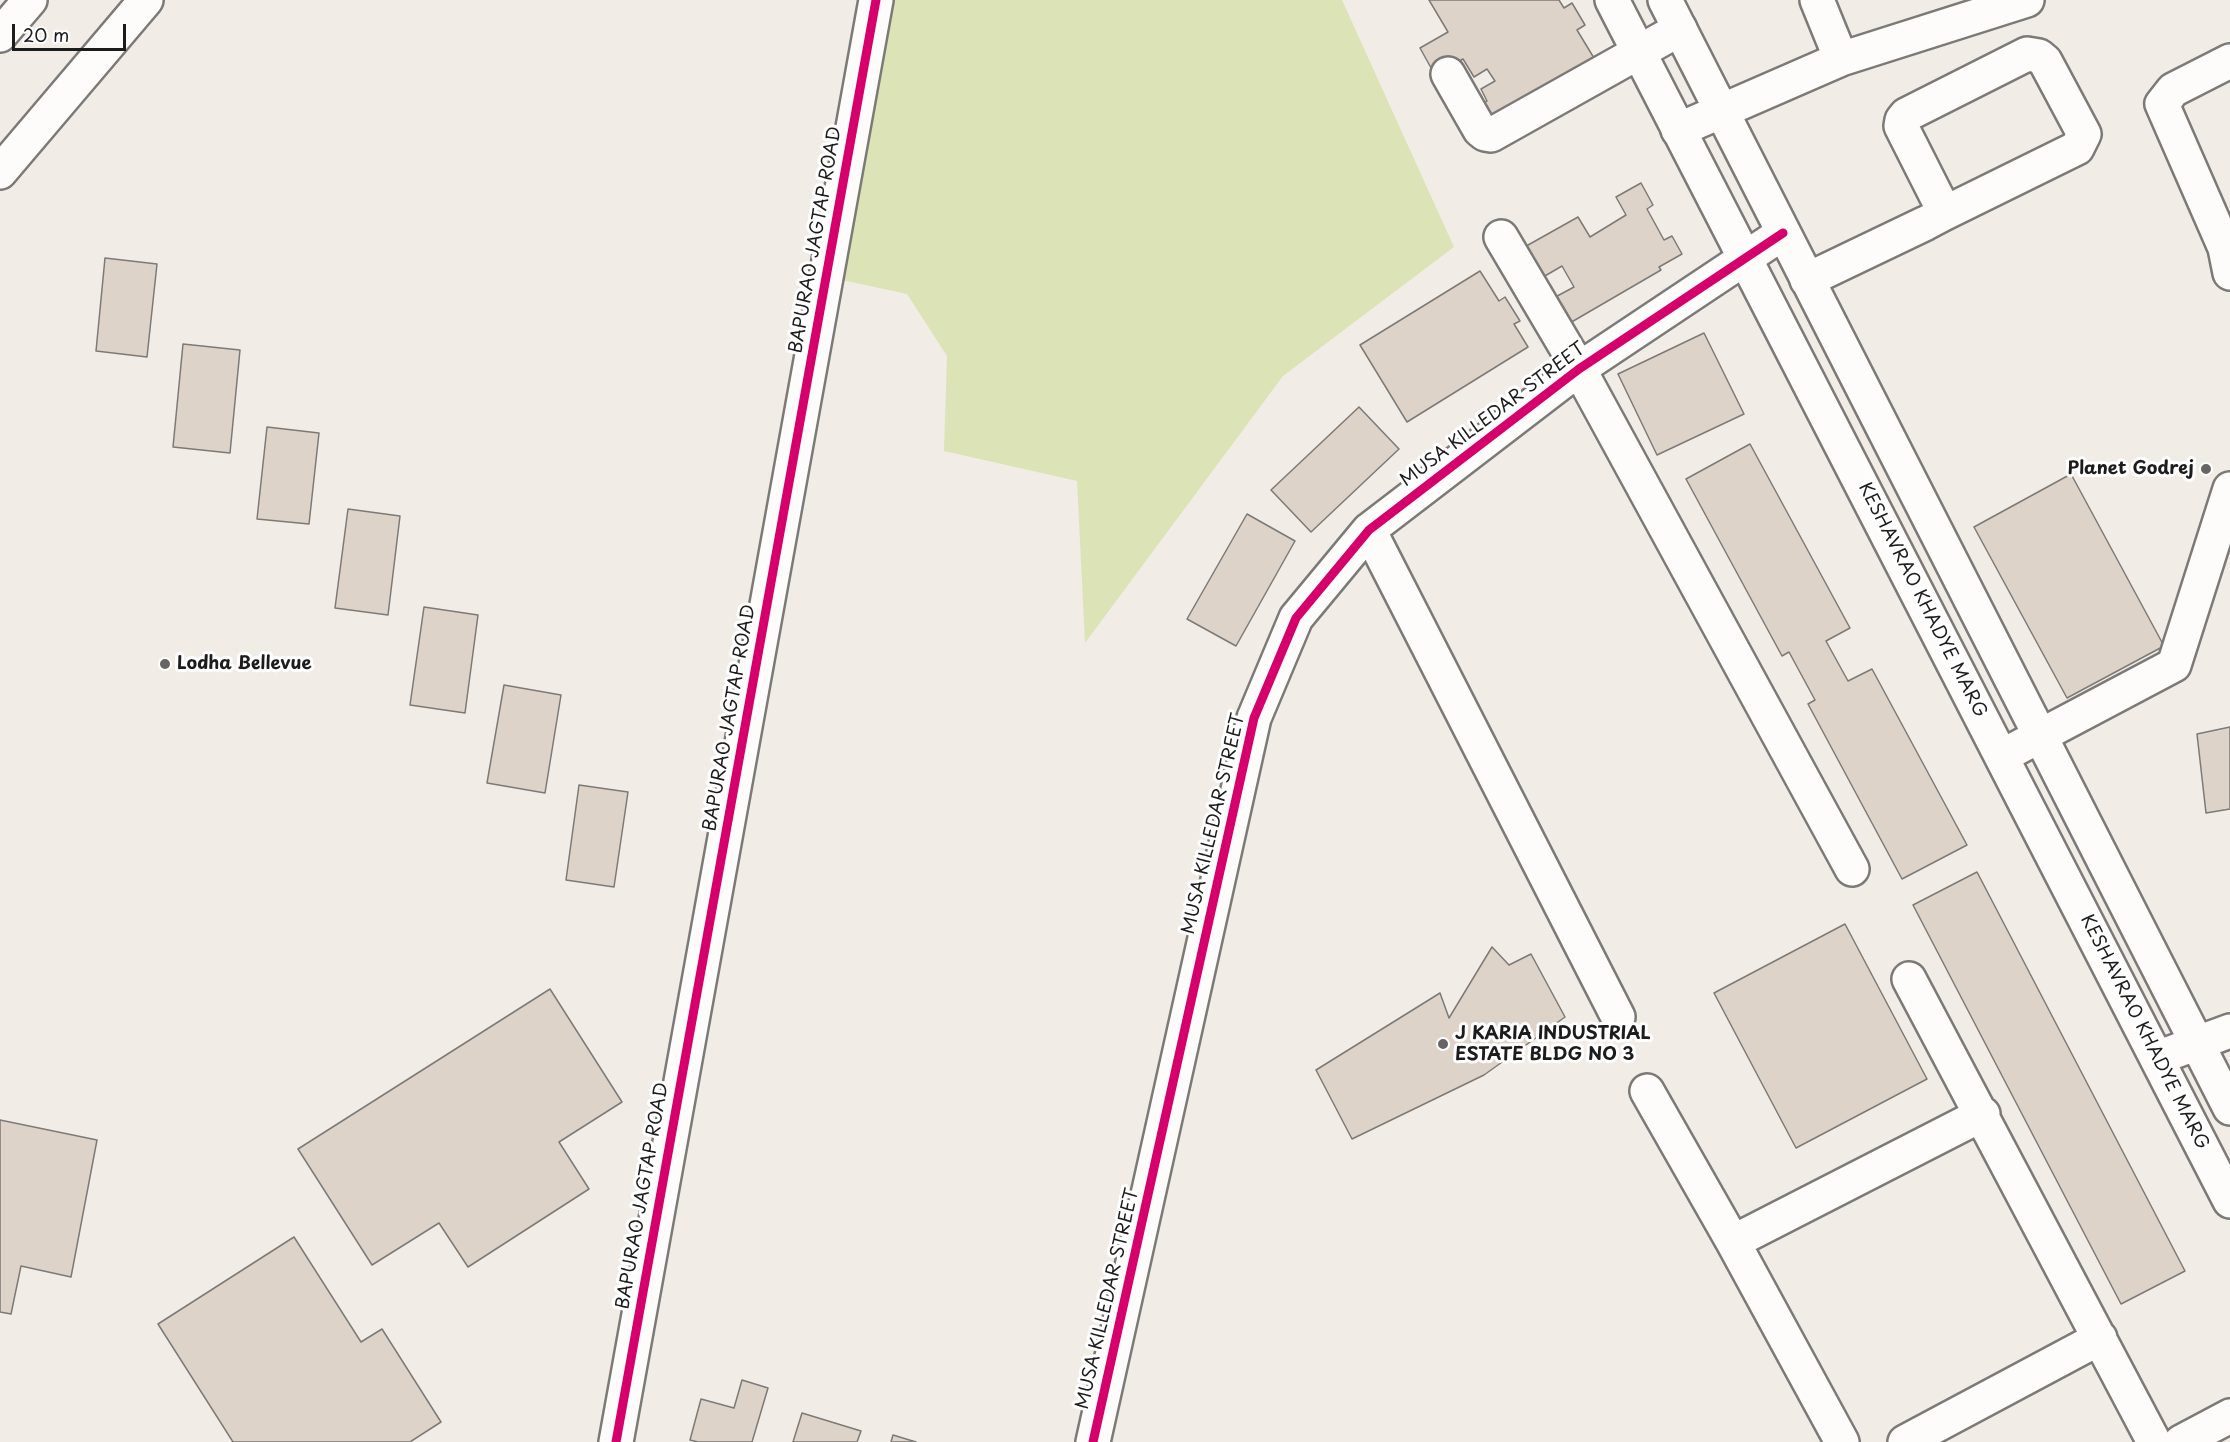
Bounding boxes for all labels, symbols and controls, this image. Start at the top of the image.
scale bar [15,12,129,50]
text: 20 m [23,21,69,48]
street label: BAPURAO JAGTAP ROAD [785,125,847,355]
street label: MUSA KILLEDAR STREET [1396,338,1590,492]
place label: Planet Godrej [2067,458,2194,480]
marker: Planet Godrej [2199,462,2213,476]
street label: KESHAVRAO KHADYE MARG [1853,479,1991,721]
street label: BAPURAO JAGTAP ROAD [699,603,761,833]
place label: Lodha Bellevue [177,653,312,675]
marker: Lodha Bellevue [158,657,172,671]
street label: MUSA KILLEDAR STREET [1178,711,1250,937]
street label: KESHAVRAO KHADYE MARG [2075,911,2213,1153]
place label: J KARIA INDUSTRIAL ESTATE BLDG NO 3 [1455,1023,1651,1066]
marker: J KARIA INDUSTRIAL ESTATE BLDG NO 3 [1436,1037,1450,1051]
street label: BAPURAO JAGTAP ROAD [612,1081,674,1311]
street label: MUSA KILLEDAR STREET [1072,1186,1144,1412]

